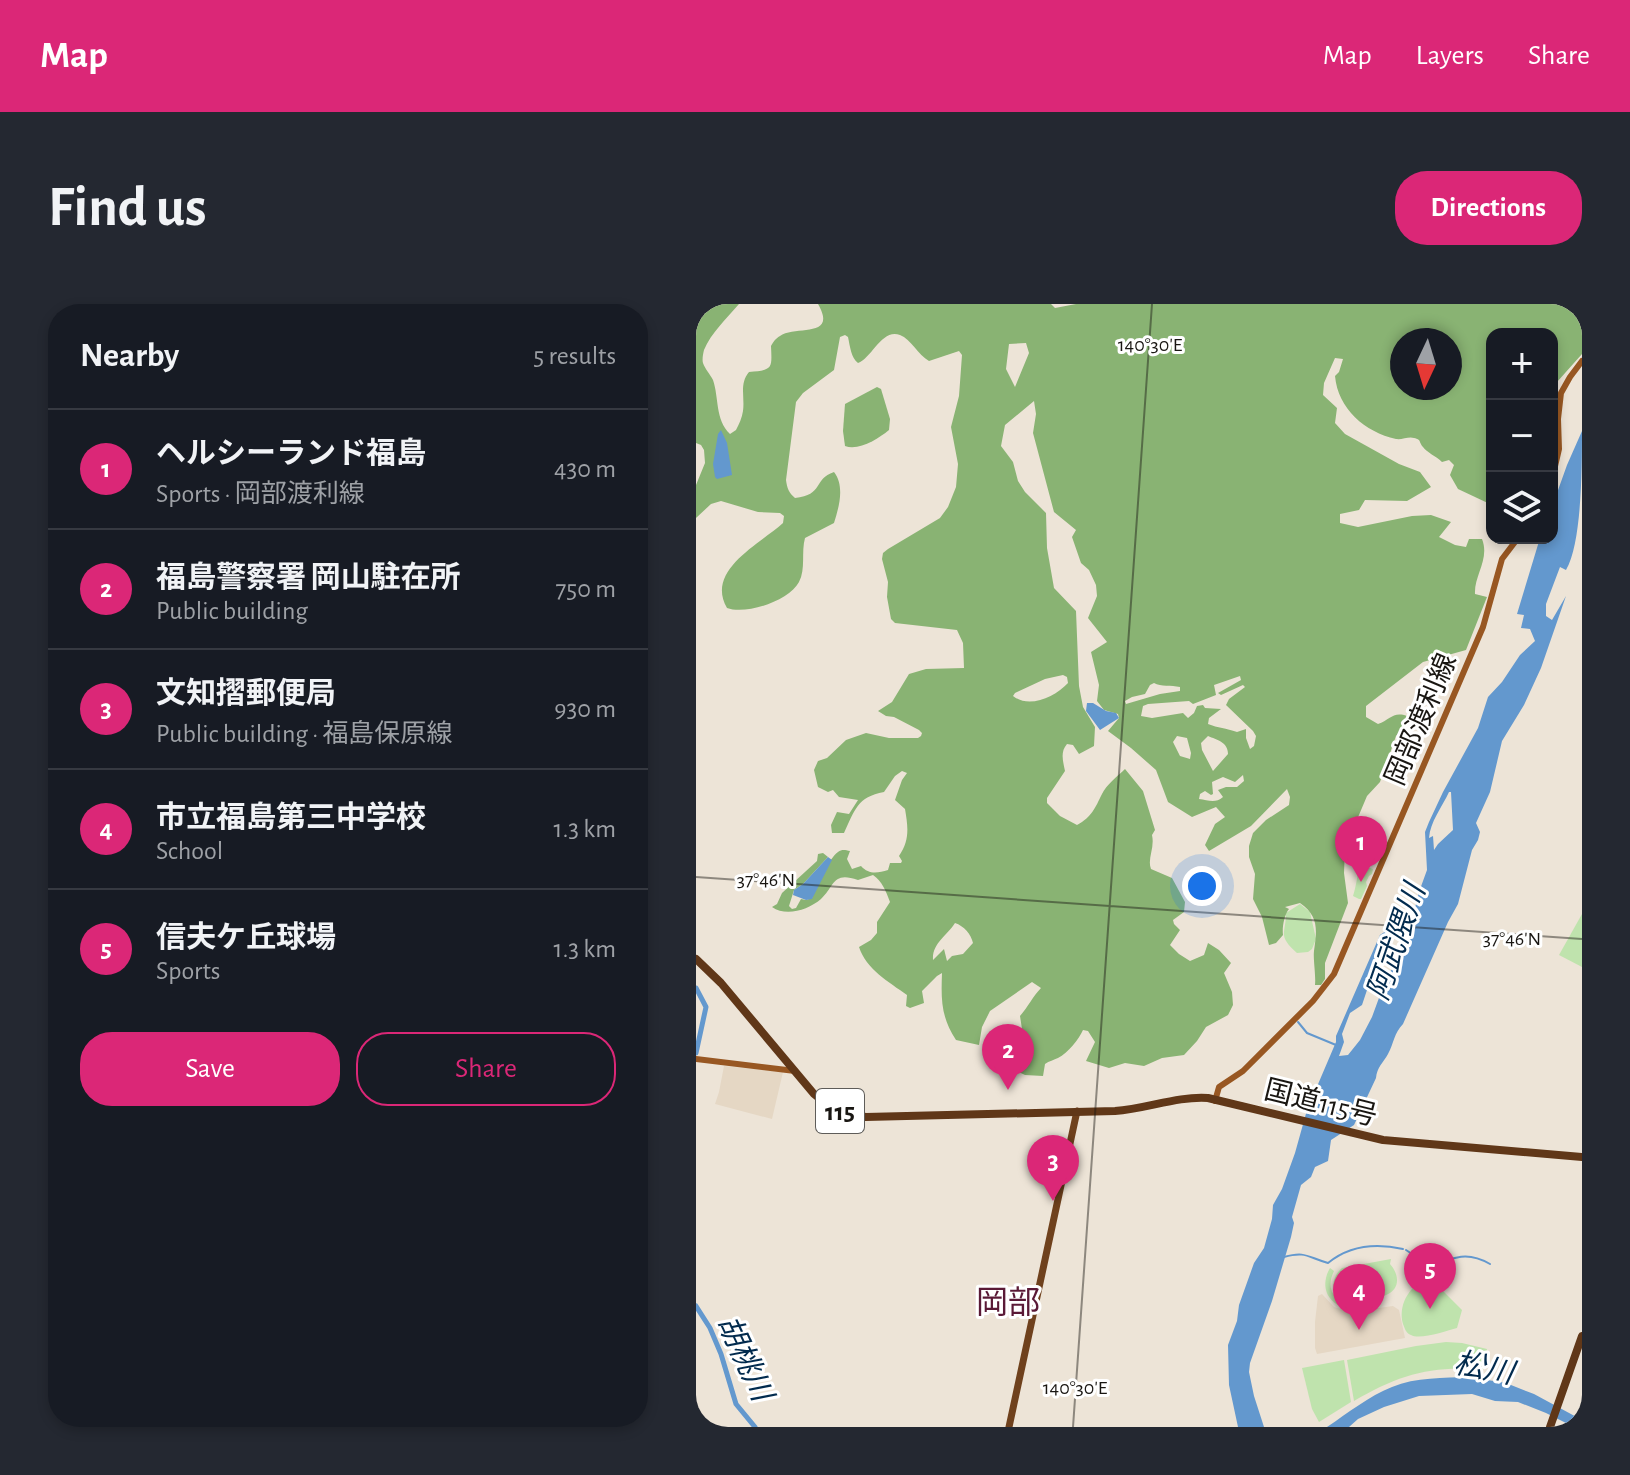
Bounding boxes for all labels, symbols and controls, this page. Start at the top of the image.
text: Map [40,37,108,75]
text: Map [1323,42,1372,70]
text: Layers [1416,42,1484,70]
text: Share [1528,42,1590,70]
button: Directions [1395,171,1582,245]
text: Find us [48,180,206,236]
north arrow [1390,328,1462,400]
map controls [1486,328,1558,544]
button: + [1486,328,1558,400]
text: 140°30'E [1118,335,1183,355]
text: Nearby [80,339,179,373]
text: 5 results [533,343,616,369]
button: − [1486,400,1558,472]
text: ヘルシーランド福島 [156,439,426,469]
text: 1 [101,456,111,482]
text: 430 m [554,456,616,482]
button: layers [1486,472,1558,544]
text: Sports · 岡部渡利線 [156,481,365,507]
text: 福島警察署 岡山駐在所 [156,563,461,593]
text: 2 [100,576,112,602]
text: 750 m [555,576,616,602]
text: Public building [156,598,308,624]
street label: 岡部渡利線 [1380,649,1462,790]
text: 文知摺郵便局 [156,679,336,709]
text: 3 [100,696,112,722]
text: 930 m [554,696,616,722]
text: Public building · 福島保原線 [156,721,453,747]
text: 市立福島第三中学校 [156,803,426,833]
text: 4 [99,816,113,842]
text: 1.3 km [553,816,616,842]
pin: 1 [1335,816,1387,882]
text: School [156,838,223,864]
your location [1182,866,1222,906]
text: 37°46'N [737,870,795,890]
water label: 阿武隈川 [1361,877,1432,1004]
text: 信夫ケ丘球場 [156,923,336,953]
text: 37°46'N [1483,929,1541,949]
text: 5 [100,936,112,962]
text: 1.3 km [553,936,616,962]
text: Sports [156,958,220,984]
pin: 2 [982,1024,1034,1090]
button: Save [80,1032,340,1106]
button: Share [356,1032,616,1106]
street label: 国道115号 [1261,1075,1380,1131]
road number: 115 [816,1089,864,1133]
pin: 3 [1027,1135,1079,1201]
pin: 5 [1404,1243,1456,1309]
pin: 4 [1333,1264,1385,1330]
district label: 岡部 [976,1286,1040,1319]
water label: 胡桃川 [711,1310,780,1408]
water label: 松川 [1451,1347,1519,1390]
text: 140°30'E [1043,1378,1108,1398]

